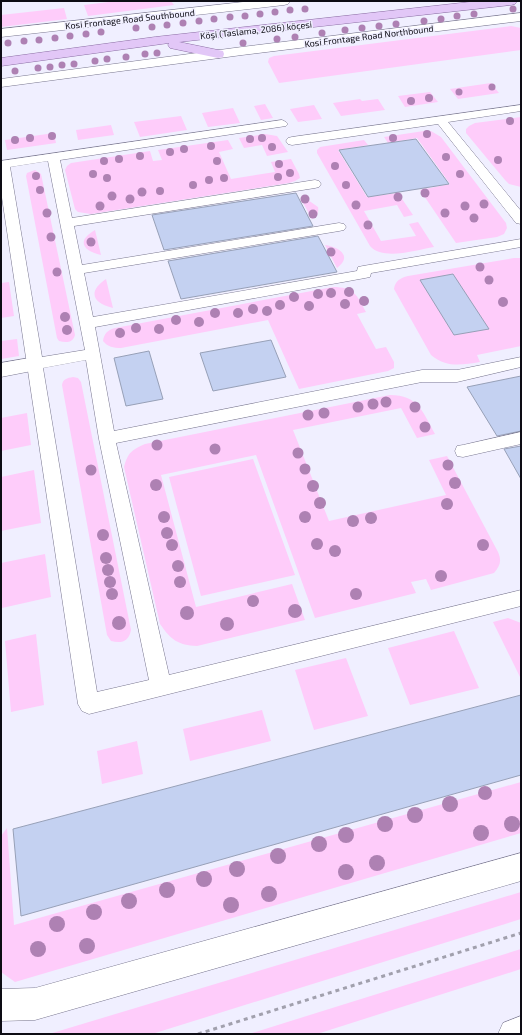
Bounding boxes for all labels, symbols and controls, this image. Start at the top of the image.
street label: Kosi Frontage Road Southbound [65,7,195,31]
street label: Köşi (Taslama, 2086) köçesi [200,19,313,42]
street label: Kosi Frontage Road Northbound [304,23,434,49]

